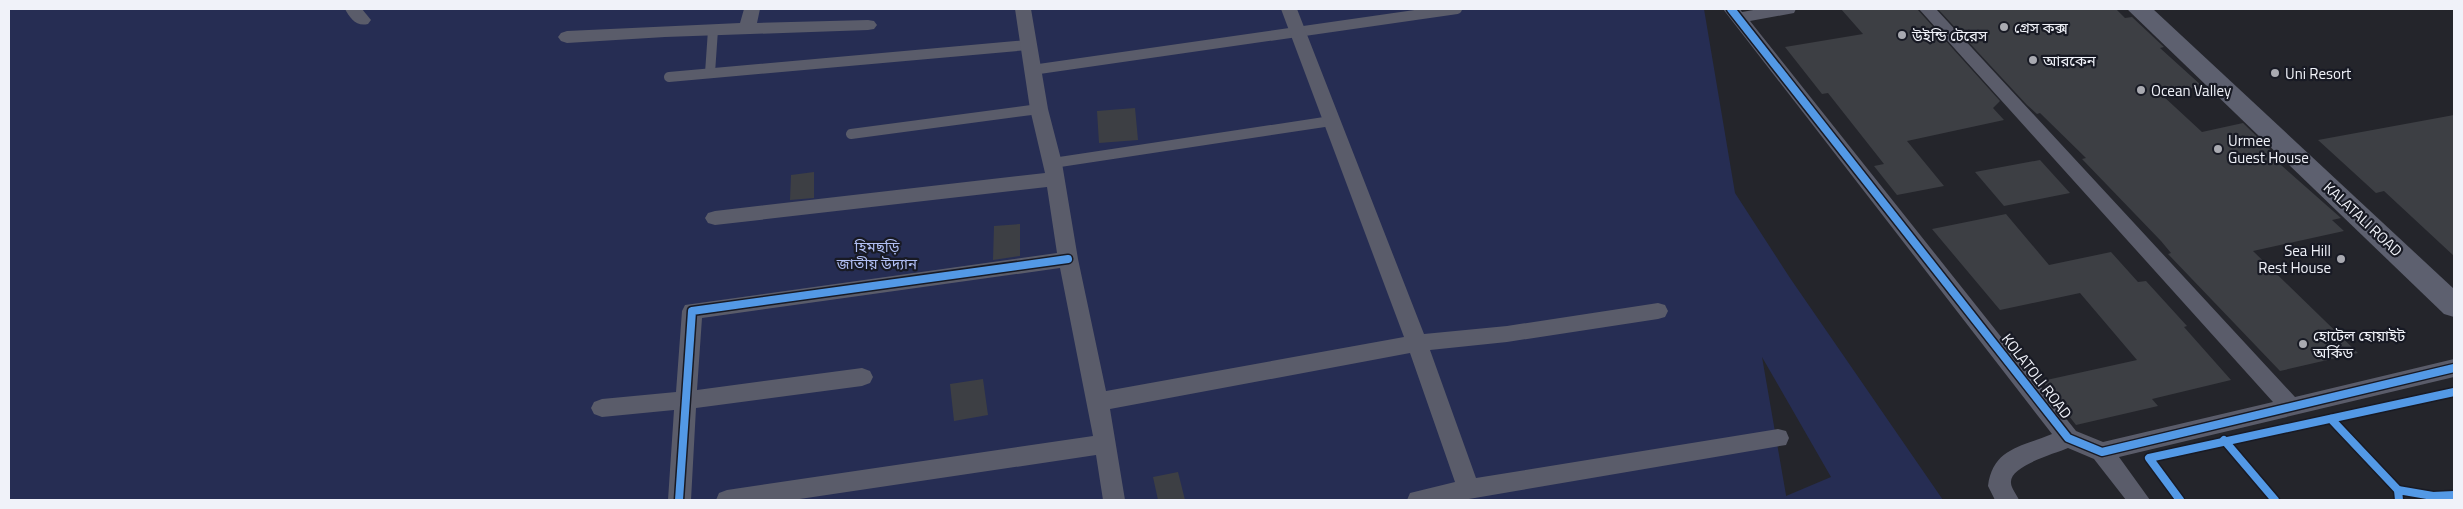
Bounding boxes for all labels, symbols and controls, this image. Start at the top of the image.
place label: গ্রেস কক্স [2014,16,2069,39]
marker: গ্রেস কক্স [1998,21,2010,33]
place label: উইন্ডি টেরেস [1911,24,1988,47]
marker: উইন্ডি টেরেস [1896,29,1908,41]
place label: আরকেন [2042,49,2097,72]
marker: আরকেন [2027,54,2039,66]
place label: Uni Resort [2285,62,2352,85]
marker: Uni Resort [2269,67,2281,79]
place label: Ocean Valley [2151,79,2231,102]
marker: Ocean Valley [2135,84,2147,96]
place label: Urmee Guest House [2228,129,2309,169]
marker: Urmee Guest House [2212,143,2224,155]
street label: KALATALI ROAD [2318,176,2408,262]
park label: হিমছড়ি জাতীয় উদ্যান [836,235,918,275]
place label: Sea Hill Rest House [2258,239,2331,279]
marker: Sea Hill Rest House [2335,253,2347,265]
place label: হোটেল হোয়াইট অর্কিড [2312,324,2406,364]
street label: KOLATOLI ROAD [1996,328,2078,424]
marker: হোটেল হোয়াইট অর্কিড [2297,338,2309,350]

